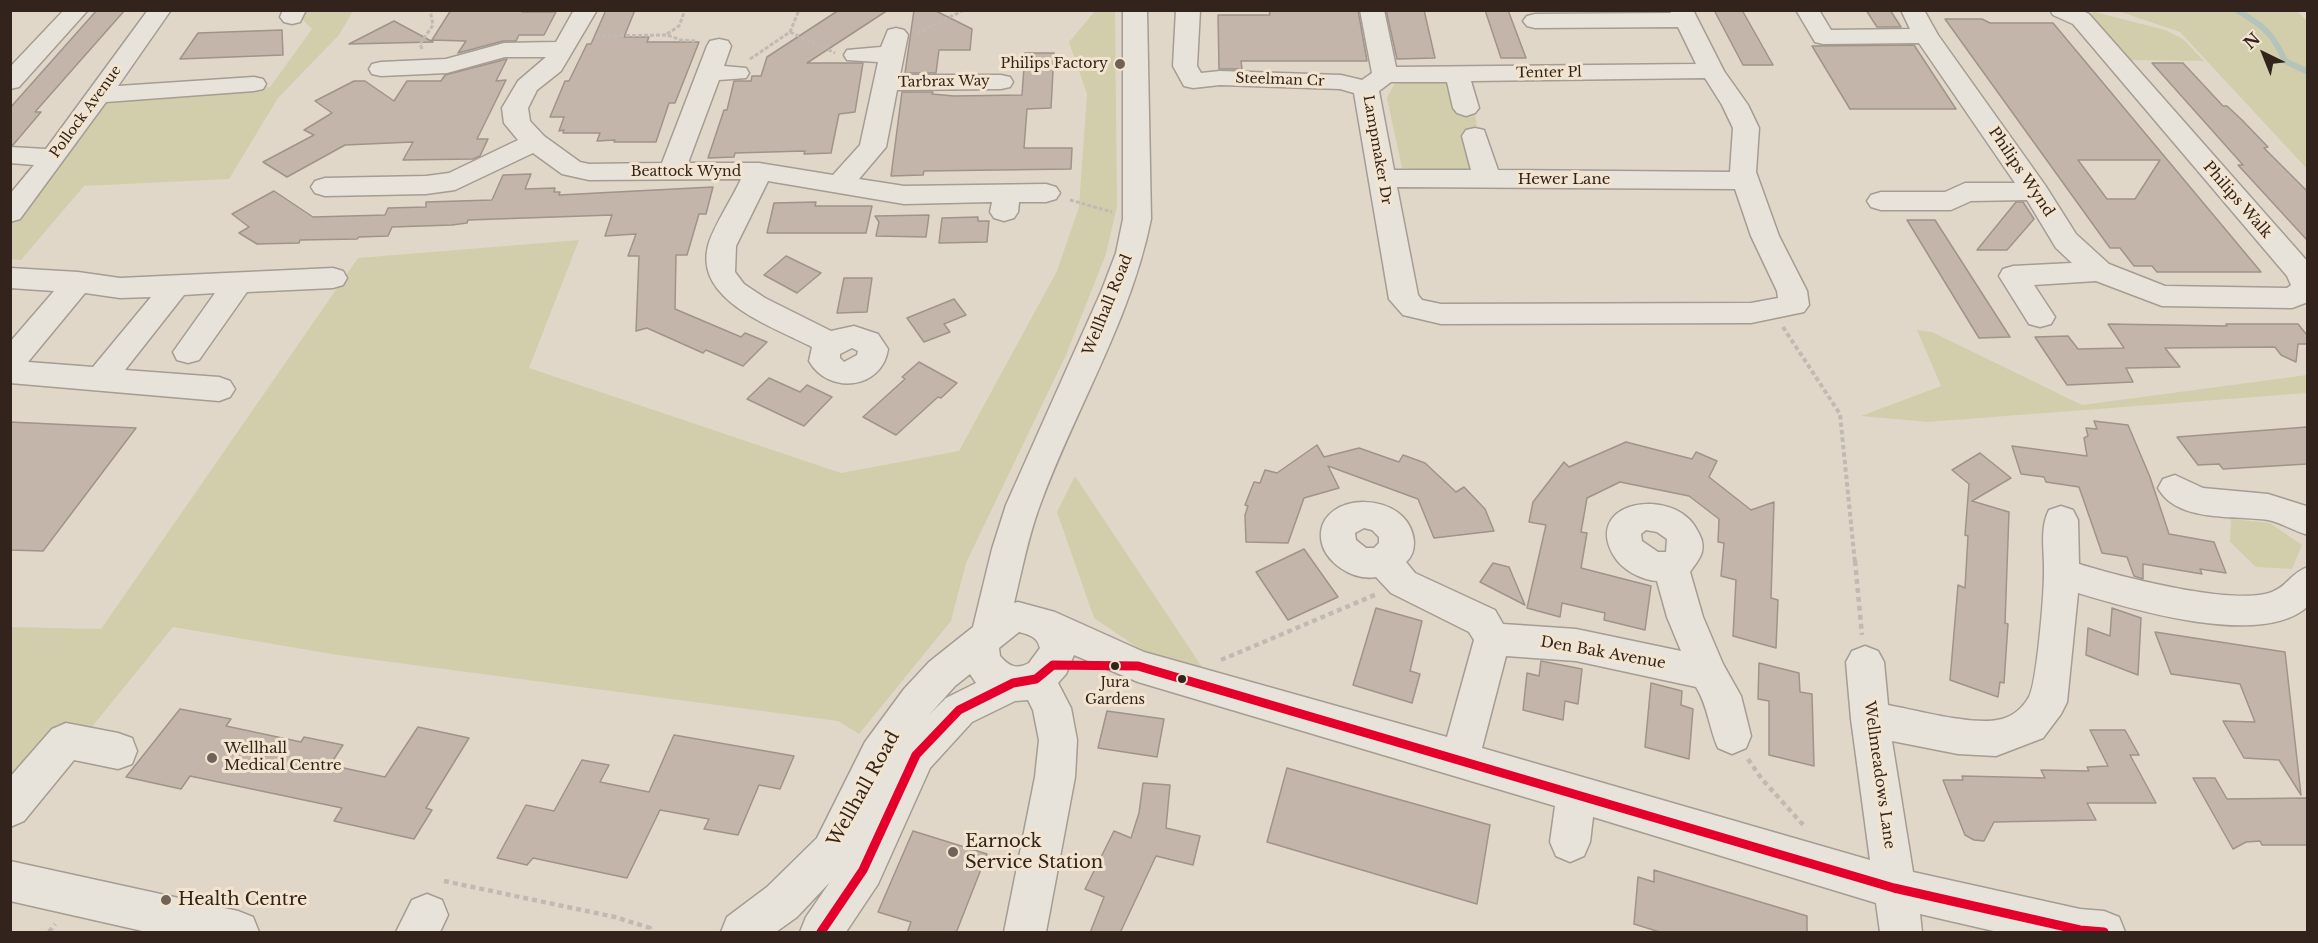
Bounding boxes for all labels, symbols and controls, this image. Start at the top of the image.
north arrow [2234,24,2294,84]
text: N [2239,28,2264,53]
place label: Philips Factory [1001,56,1108,72]
marker: Philips Factory [1113,57,1127,71]
street label: Pollock Avenue [47,63,125,161]
street label: Tenter Pl [1516,64,1582,82]
street label: Steelman Cr [1235,70,1325,90]
street label: Tarbrax Way [898,73,990,91]
street label: Lampmaker Dr [1359,94,1395,206]
street label: Philips Wynd [1984,124,2058,220]
street label: Philips Walk [2199,158,2275,242]
street label: Beattock Wynd [631,164,741,180]
street label: Hewer Lane [1518,171,1610,189]
street label: Wellhall Road [1080,252,1136,358]
street label: Den Bak Avenue [1539,633,1667,673]
marker: Jura Gardens [1109,660,1121,672]
unlabelled marker [1176,673,1188,685]
place label: Jura Gardens [1085,675,1145,708]
street label: Wellmeadows Lane [1860,700,1898,850]
street label: Wellhall Road [823,727,905,851]
place label: Wellhall Medical Centre [224,740,342,775]
marker: Wellhall Medical Centre [205,751,219,765]
place label: Earnock Service Station [965,831,1103,874]
marker: Earnock Service Station [946,845,960,859]
place label: Health Centre [178,889,307,911]
marker: Health Centre [159,893,173,907]

